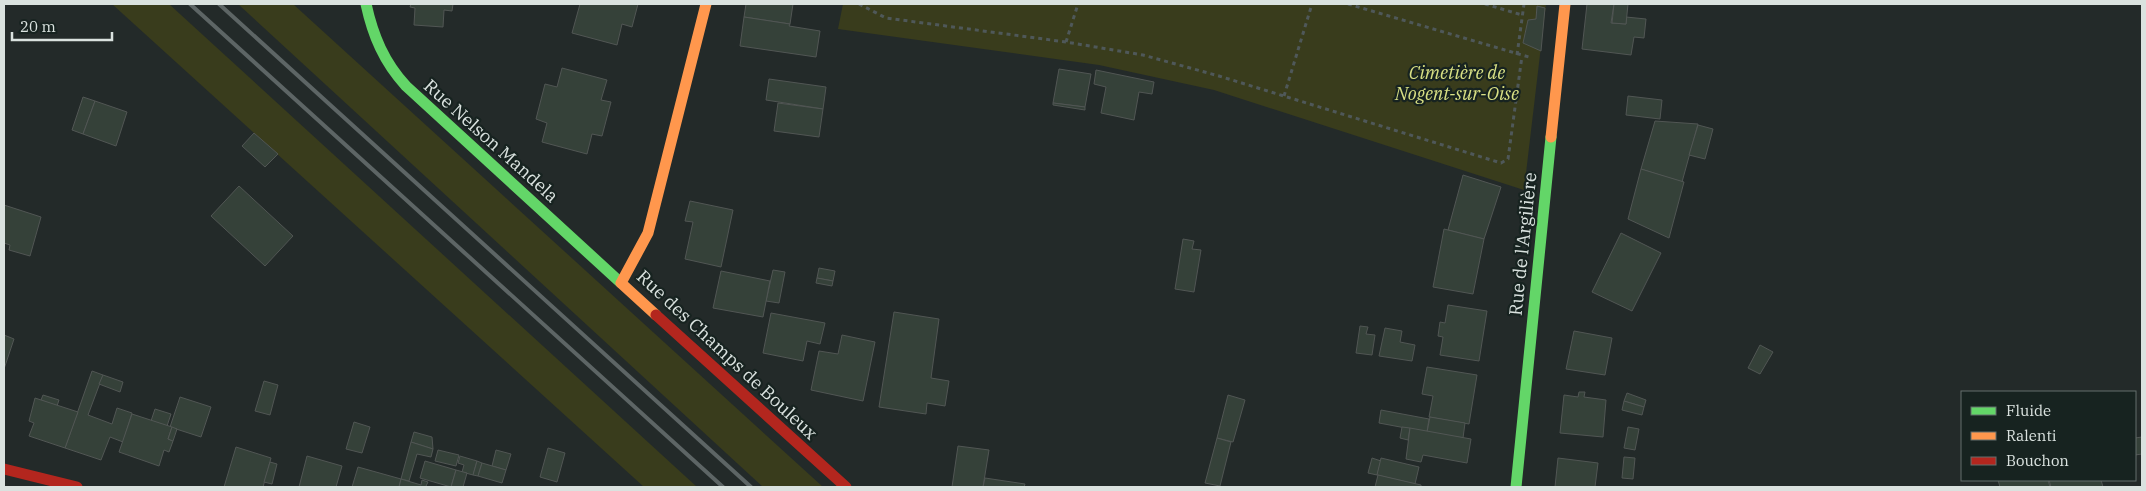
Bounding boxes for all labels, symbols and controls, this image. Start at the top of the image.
scale bar [12,10,112,42]
text: 20 m [20,17,56,36]
park label: Cimetière de Nogent-sur-Oise [1394,61,1519,105]
street label: Rue Nelson Mandela [419,74,564,207]
street label: Rue de l'Argilière [1504,171,1541,317]
street label: Rue des Champs de Bouleux [632,265,823,444]
legend [1961,391,2136,481]
text: Fluide [2006,401,2051,420]
text: Ralenti [2006,426,2057,445]
text: Bouchon [2006,451,2069,470]

